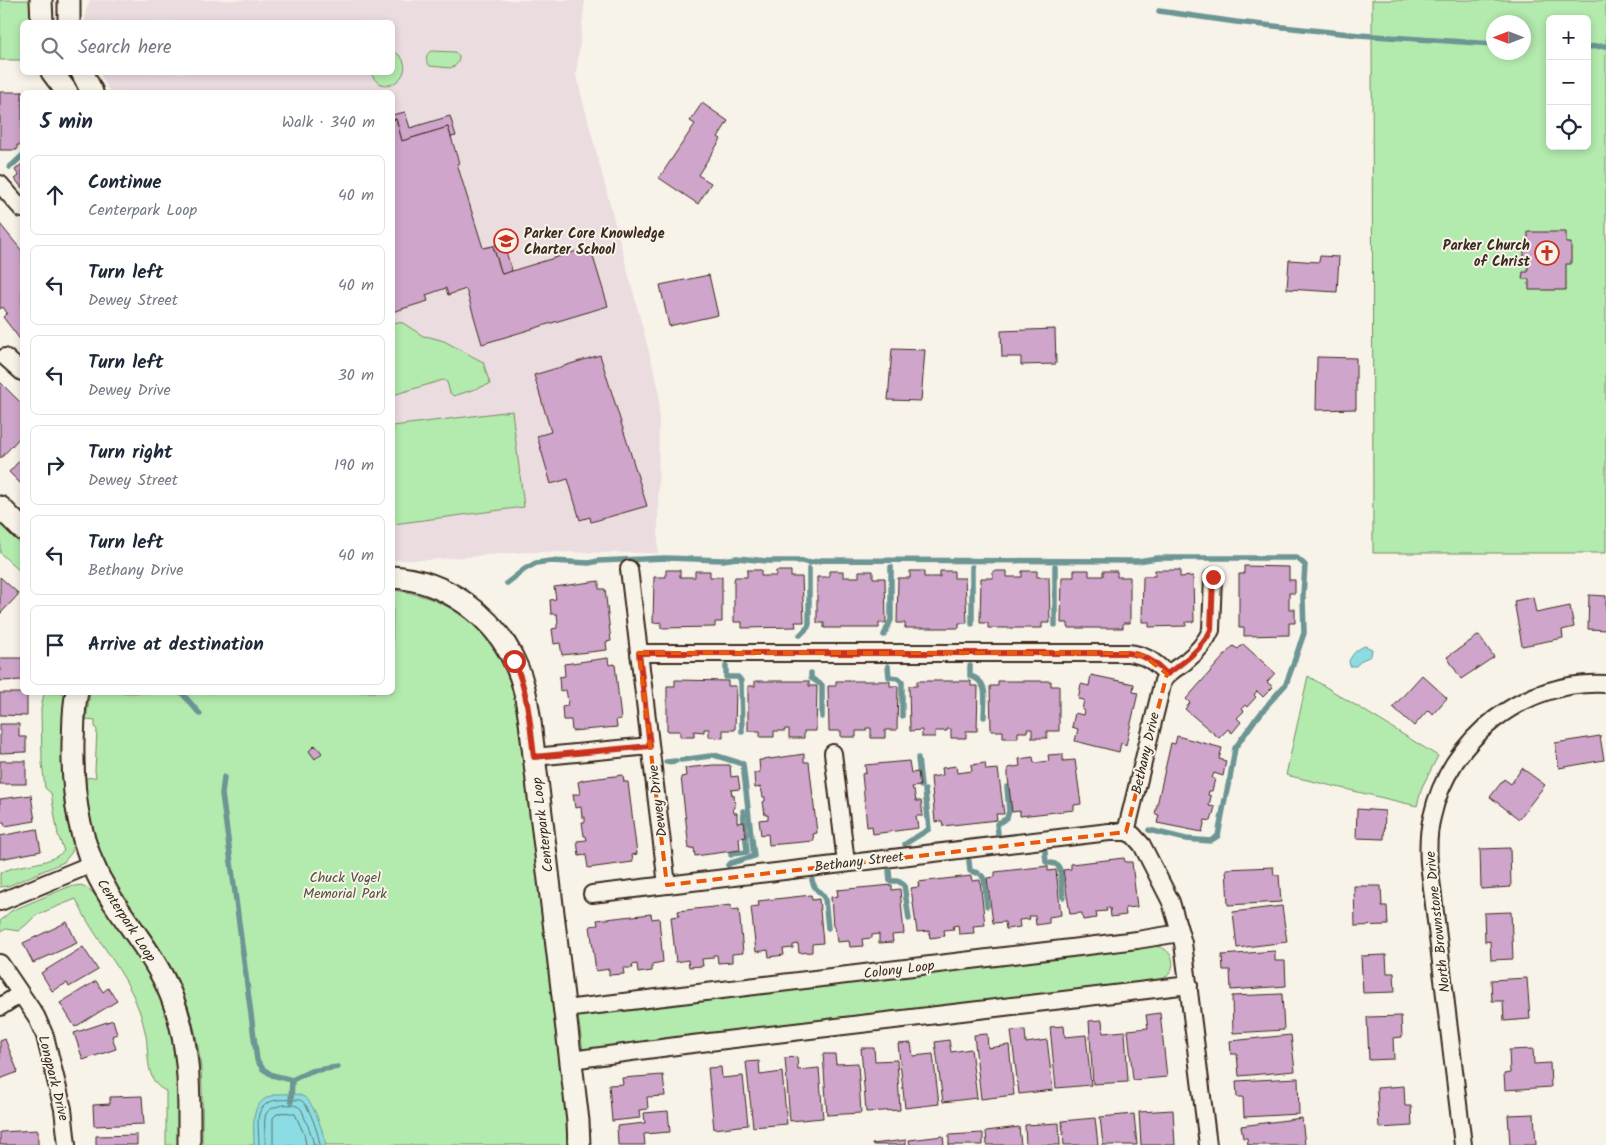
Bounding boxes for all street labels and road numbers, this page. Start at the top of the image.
street label: Bethany Drive [1126,709,1166,796]
street label: Dewey Drive [643,763,673,838]
street label: Centerpark Loop [526,776,560,874]
street label: Bethany Street [813,846,906,878]
street label: North Brownstone Drive [1420,849,1456,994]
street label: Centerpark Loop [91,874,162,967]
street label: Colony Loop [862,955,936,985]
street label: Longpark Drive [32,1033,74,1124]

